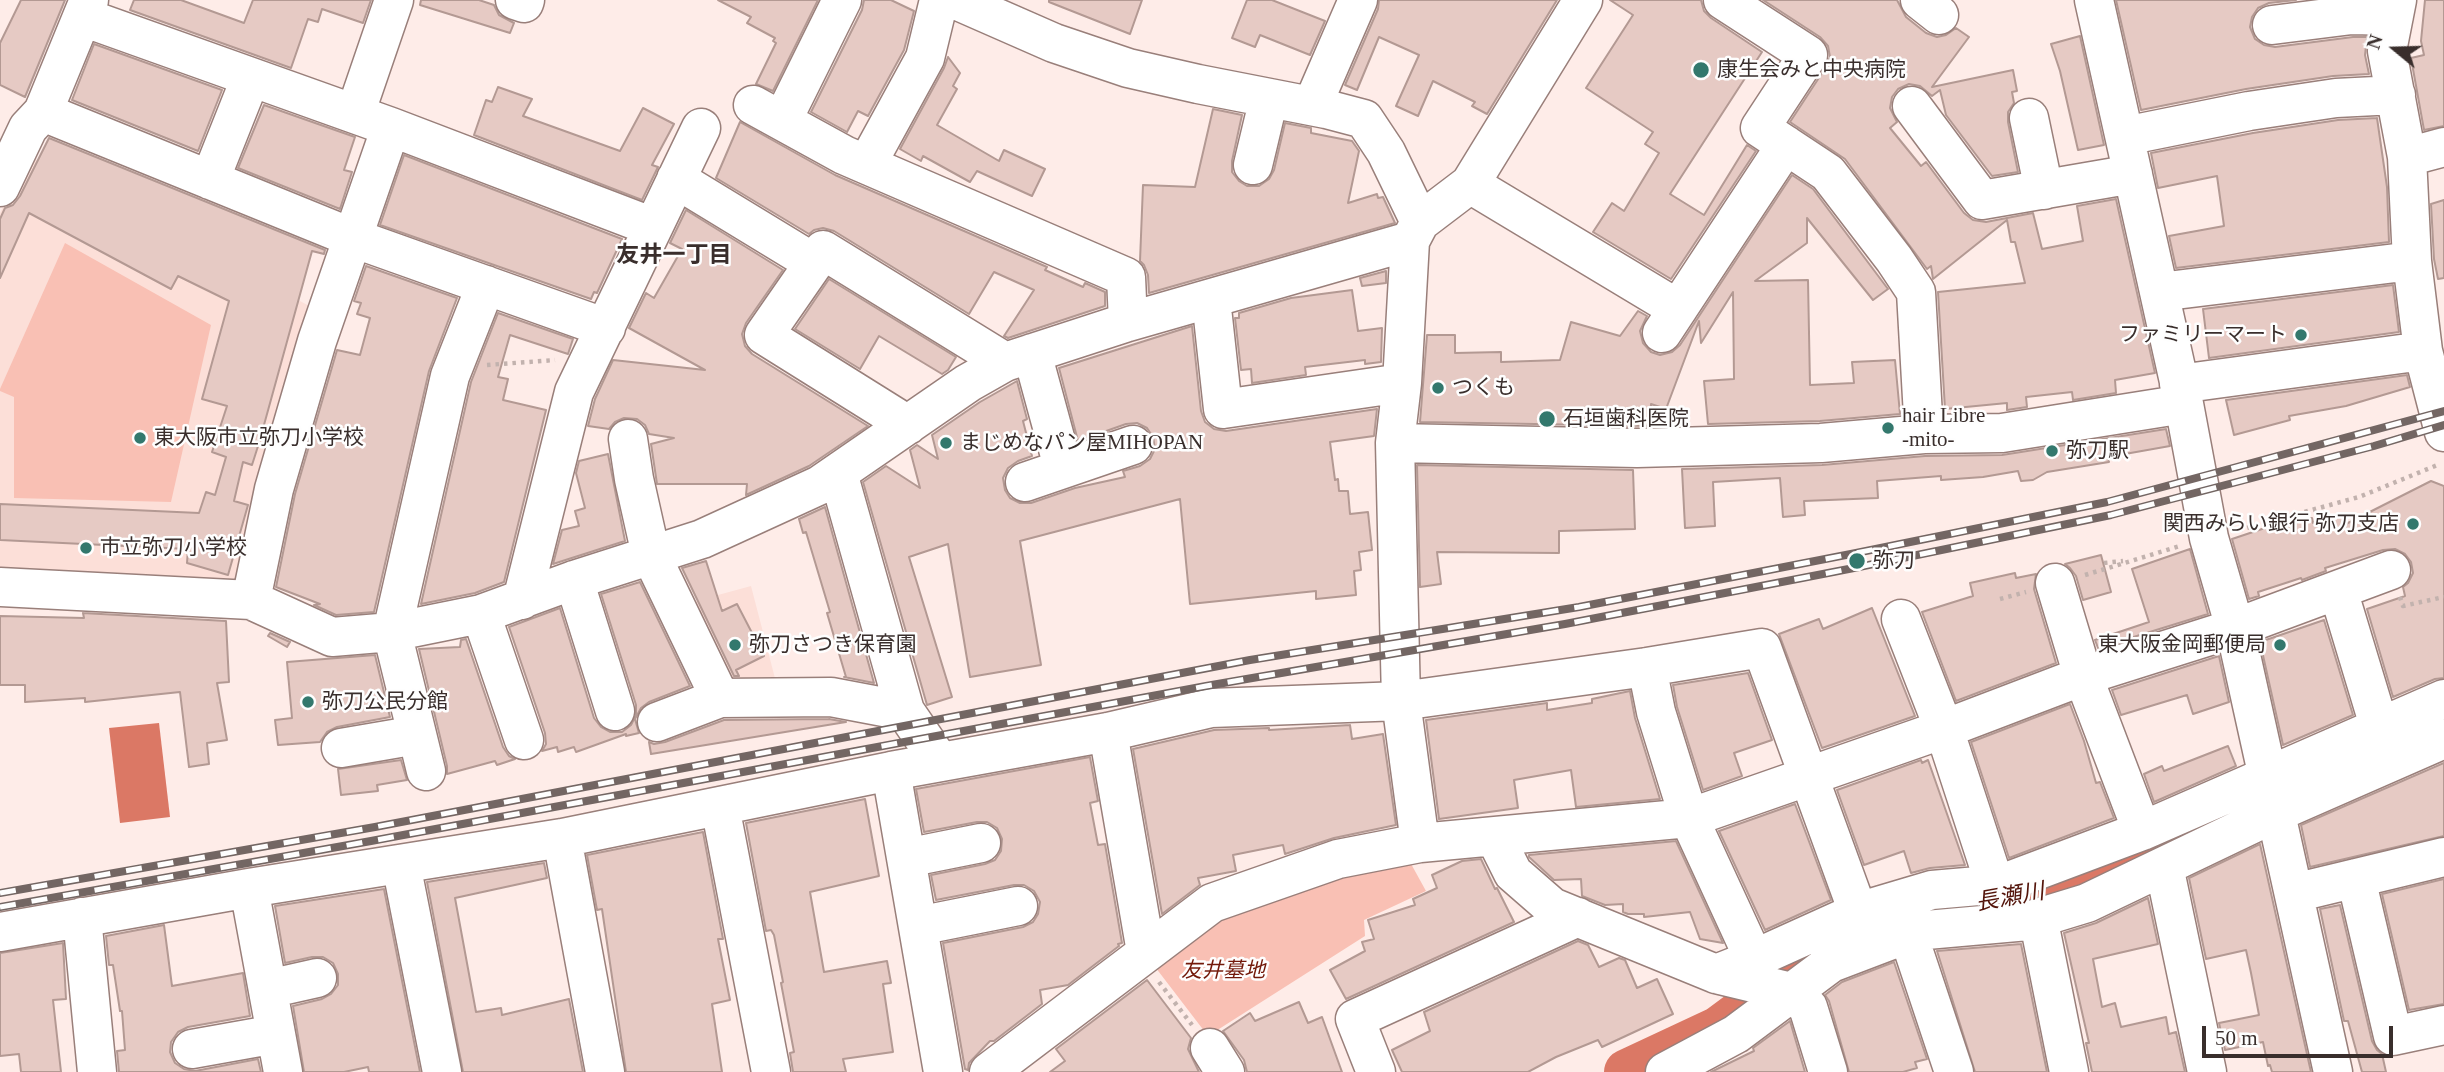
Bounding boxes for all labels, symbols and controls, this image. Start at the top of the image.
north arrow [2360,14,2430,84]
text: N [2363,32,2387,52]
place label: 康生会みと中央病院 [1717,57,1906,83]
marker: 康生会みと中央病院 [1691,60,1711,80]
district label: 友井一丁目 [617,242,731,270]
place label: ファミリーマート [2119,322,2287,348]
marker: ファミリーマート [2293,327,2309,343]
place label: つくも [1452,375,1515,401]
marker: つくも [1430,380,1446,396]
place label: hair Libre -mito- [1902,403,1985,453]
place label: 石垣歯科医院 [1563,406,1689,432]
marker: 石垣歯科医院 [1537,409,1557,429]
marker: hair Libre -mito- [1880,420,1896,436]
place label: 東大阪市立弥刀小学校 [154,425,364,451]
marker: 東大阪市立弥刀小学校 [132,430,148,446]
place label: まじめなパン屋MIHOPAN [960,430,1203,456]
marker: まじめなパン屋MIHOPAN [938,435,954,451]
place label: 弥刀駅 [2066,438,2129,464]
marker: 弥刀駅 [2044,443,2060,459]
place label: 関西みらい銀行 弥刀支店 [2163,511,2399,537]
marker: 関西みらい銀行 弥刀支店 [2405,516,2421,532]
place label: 市立弥刀小学校 [100,535,247,561]
marker: 市立弥刀小学校 [78,540,94,556]
place label: 弥刀 [1873,548,1915,574]
marker: 弥刀 [1847,551,1867,571]
place label: 弥刀さつき保育園 [749,632,917,658]
place label: 東大阪金岡郵便局 [2098,632,2266,658]
marker: 弥刀さつき保育園 [727,637,743,653]
marker: 東大阪金岡郵便局 [2272,637,2288,653]
place label: 弥刀公民分館 [322,689,448,715]
marker: 弥刀公民分館 [300,694,316,710]
water label: 長瀬川 [1974,878,2046,918]
park label: 友井墓地 [1181,958,1265,984]
scale bar [2206,1012,2397,1056]
text: 50 m [2215,1026,2258,1050]

